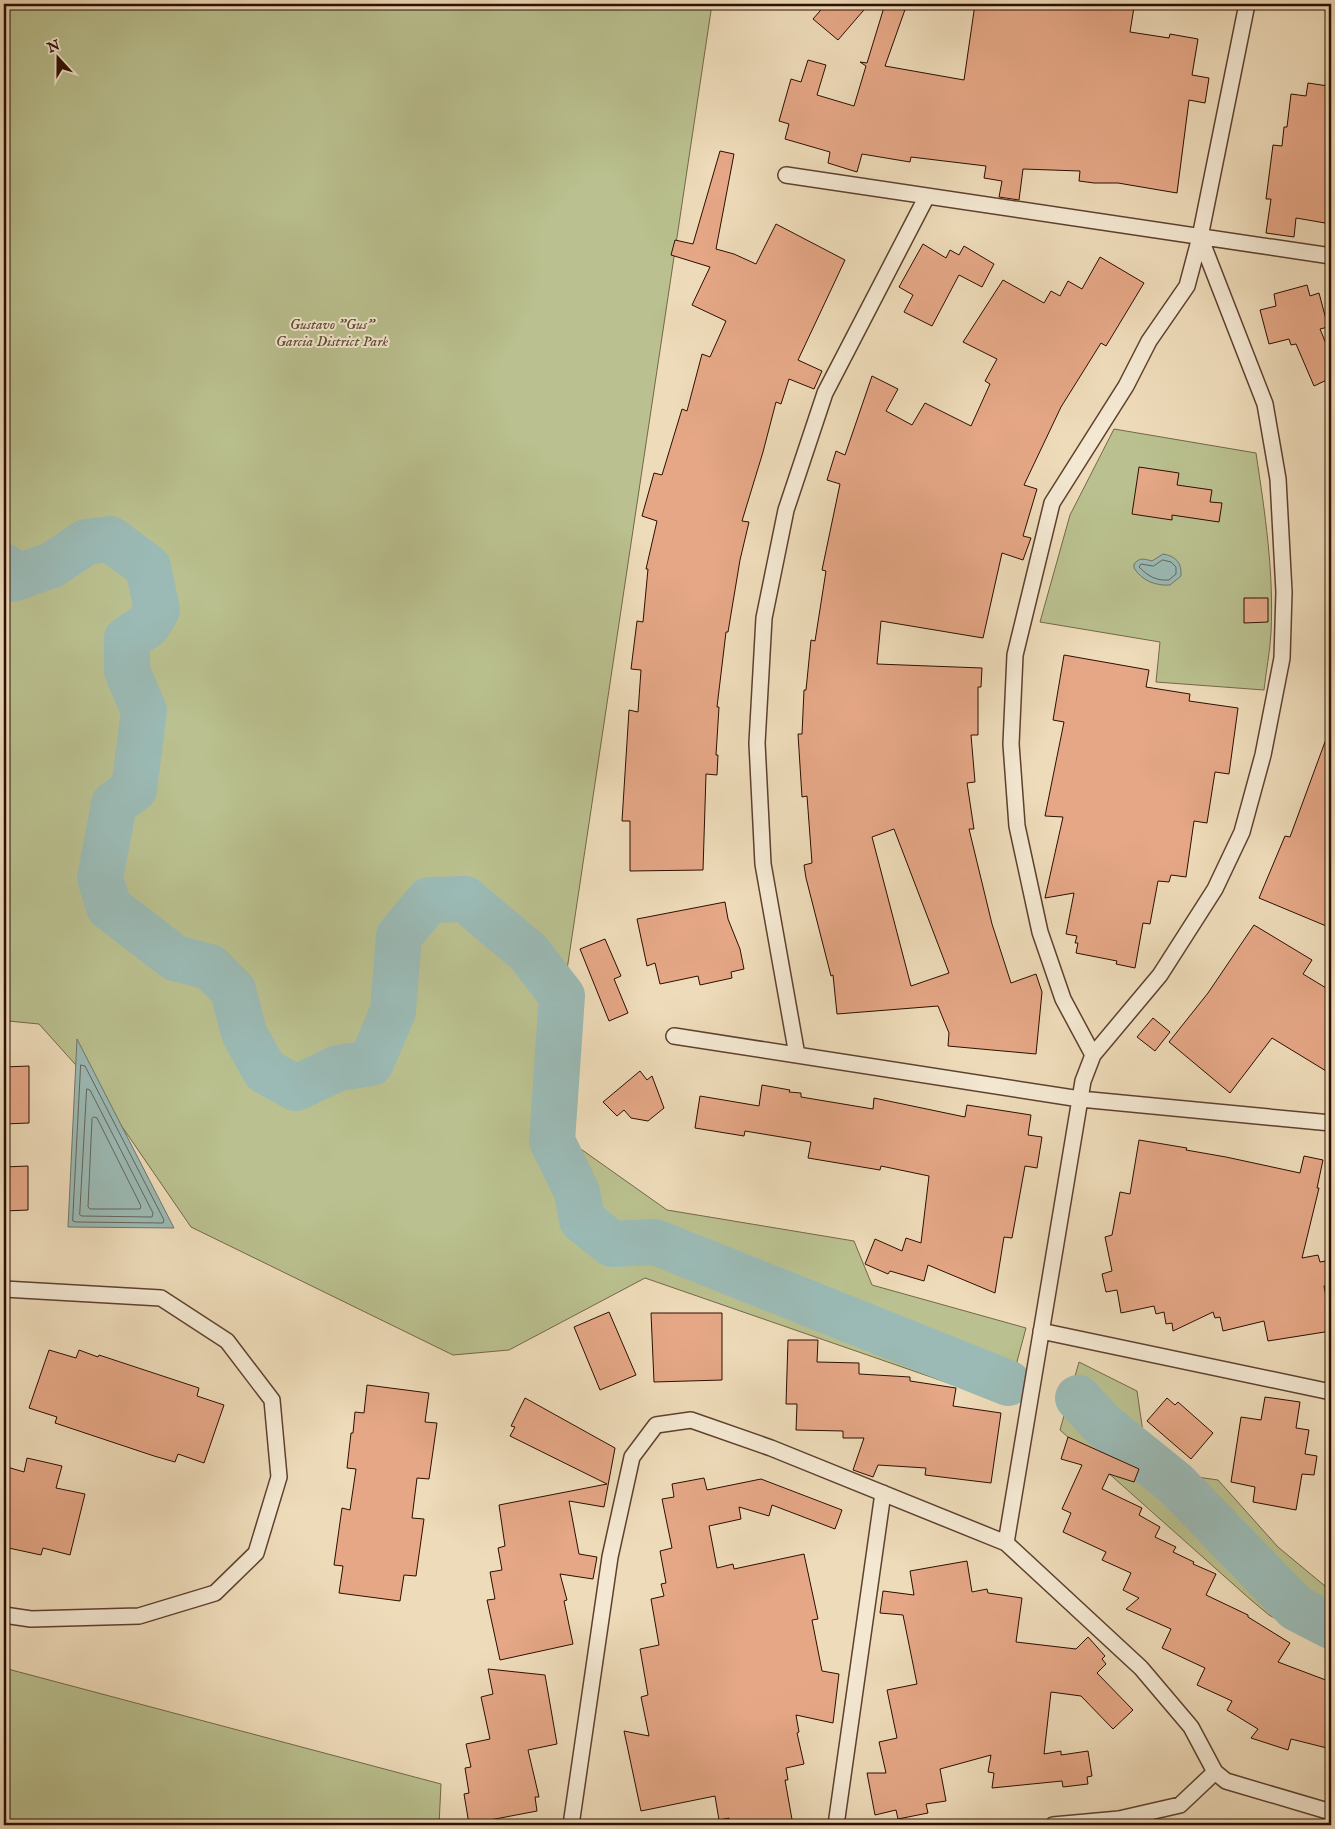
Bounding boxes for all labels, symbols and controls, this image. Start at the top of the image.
north arrow [32,32,82,82]
text: N [44,36,63,58]
park label: Gustavo "Gus" Garcia District Park [276,315,388,351]

